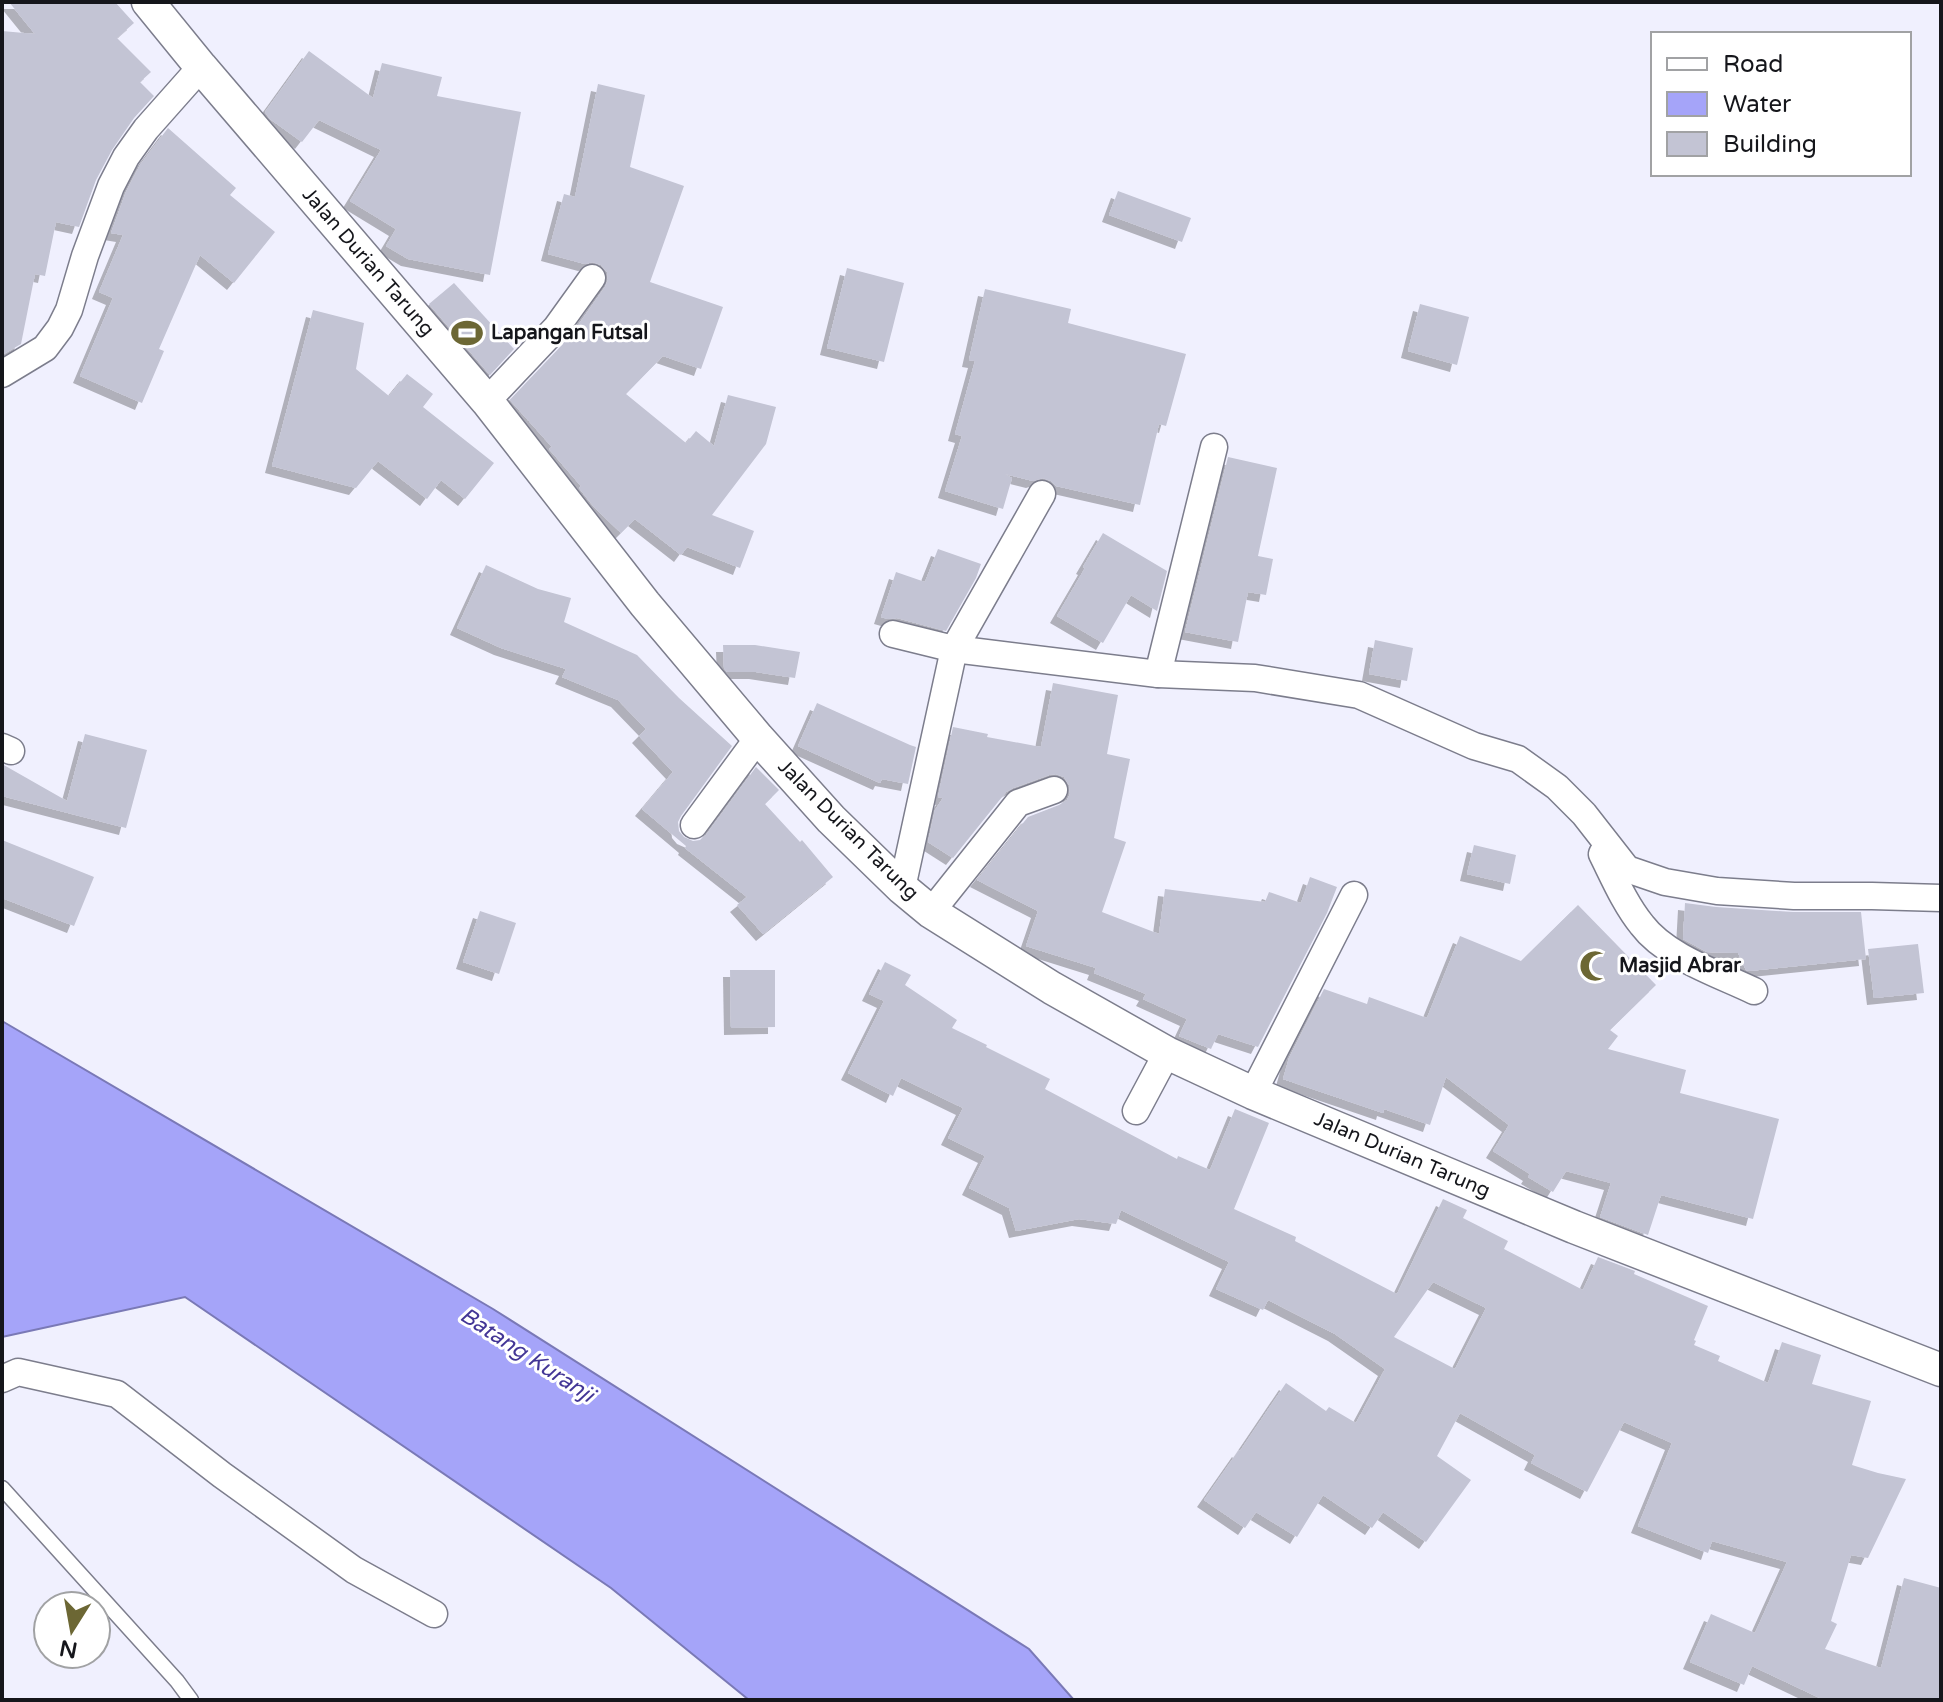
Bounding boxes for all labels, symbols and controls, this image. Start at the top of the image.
legend [1651,32,1911,176]
text: Road [1723,50,1783,79]
text: Water [1723,90,1792,119]
text: Building [1723,130,1817,159]
street label: Jalan Durian Tarung [297,183,439,341]
sports icon: Lapangan Futsal [450,316,484,350]
place label: Lapangan Futsal [491,321,648,345]
street label: Jalan Durian Tarung [773,755,923,905]
mosque icon: Masjid Abrar [1578,949,1612,983]
place label: Masjid Abrar [1619,954,1741,978]
street label: Jalan Durian Tarung [1310,1107,1494,1203]
water label: Batang Kuranji [455,1302,601,1409]
north arrow [32,1590,112,1670]
text: N [57,1634,80,1663]

